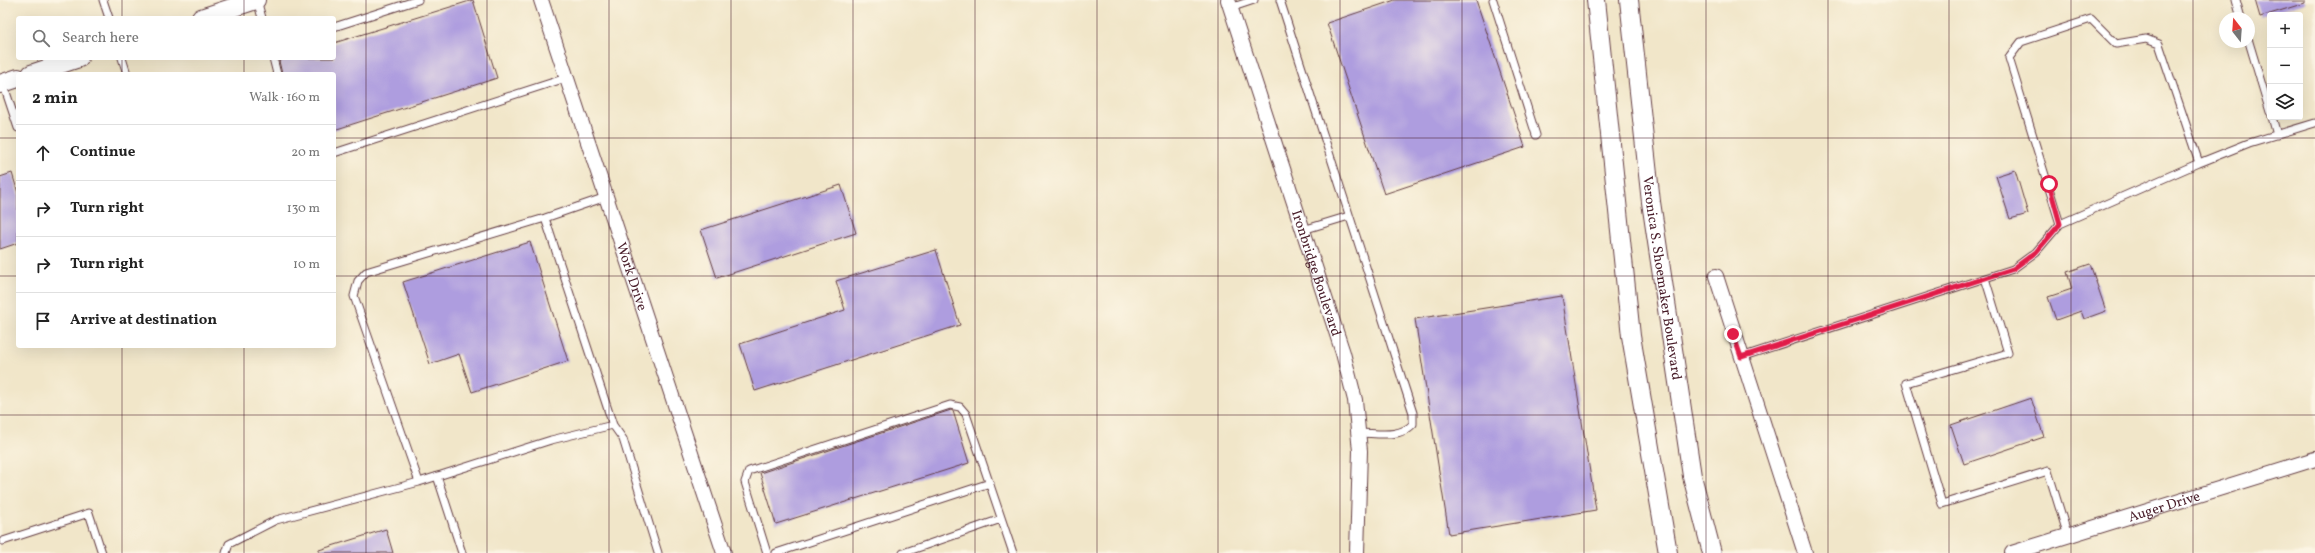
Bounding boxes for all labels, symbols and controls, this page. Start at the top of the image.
north arrow [2219,12,2255,48]
map controls [2267,12,2303,120]
button: + [2267,12,2303,48]
search box [16,16,336,60]
icon: search [30,27,52,49]
text: Search here [62,28,139,49]
button: − [2267,48,2303,84]
button: layers [2267,84,2303,120]
text: 2 min [32,87,78,110]
text: Walk · 160 m [249,89,320,107]
icon: ahead [32,142,54,164]
text: Continue [70,142,135,163]
text: 20 m [291,144,320,162]
street label: Veronica S. Shoemaker Boulevard [1637,175,1686,382]
route start [2040,175,2058,193]
icon: right [32,198,54,220]
text: Turn right [70,198,144,219]
text: 130 m [287,200,320,218]
street label: Ironbridge Boulevard [1286,208,1345,339]
street label: Work Drive [611,240,651,314]
icon: right [32,254,54,276]
text: Turn right [70,254,144,275]
text: 10 m [293,256,320,274]
icon: arrive [32,310,54,332]
text: Arrive at destination [70,310,217,331]
route end [1724,325,1742,343]
street label: Auger Drive [2126,487,2203,527]

